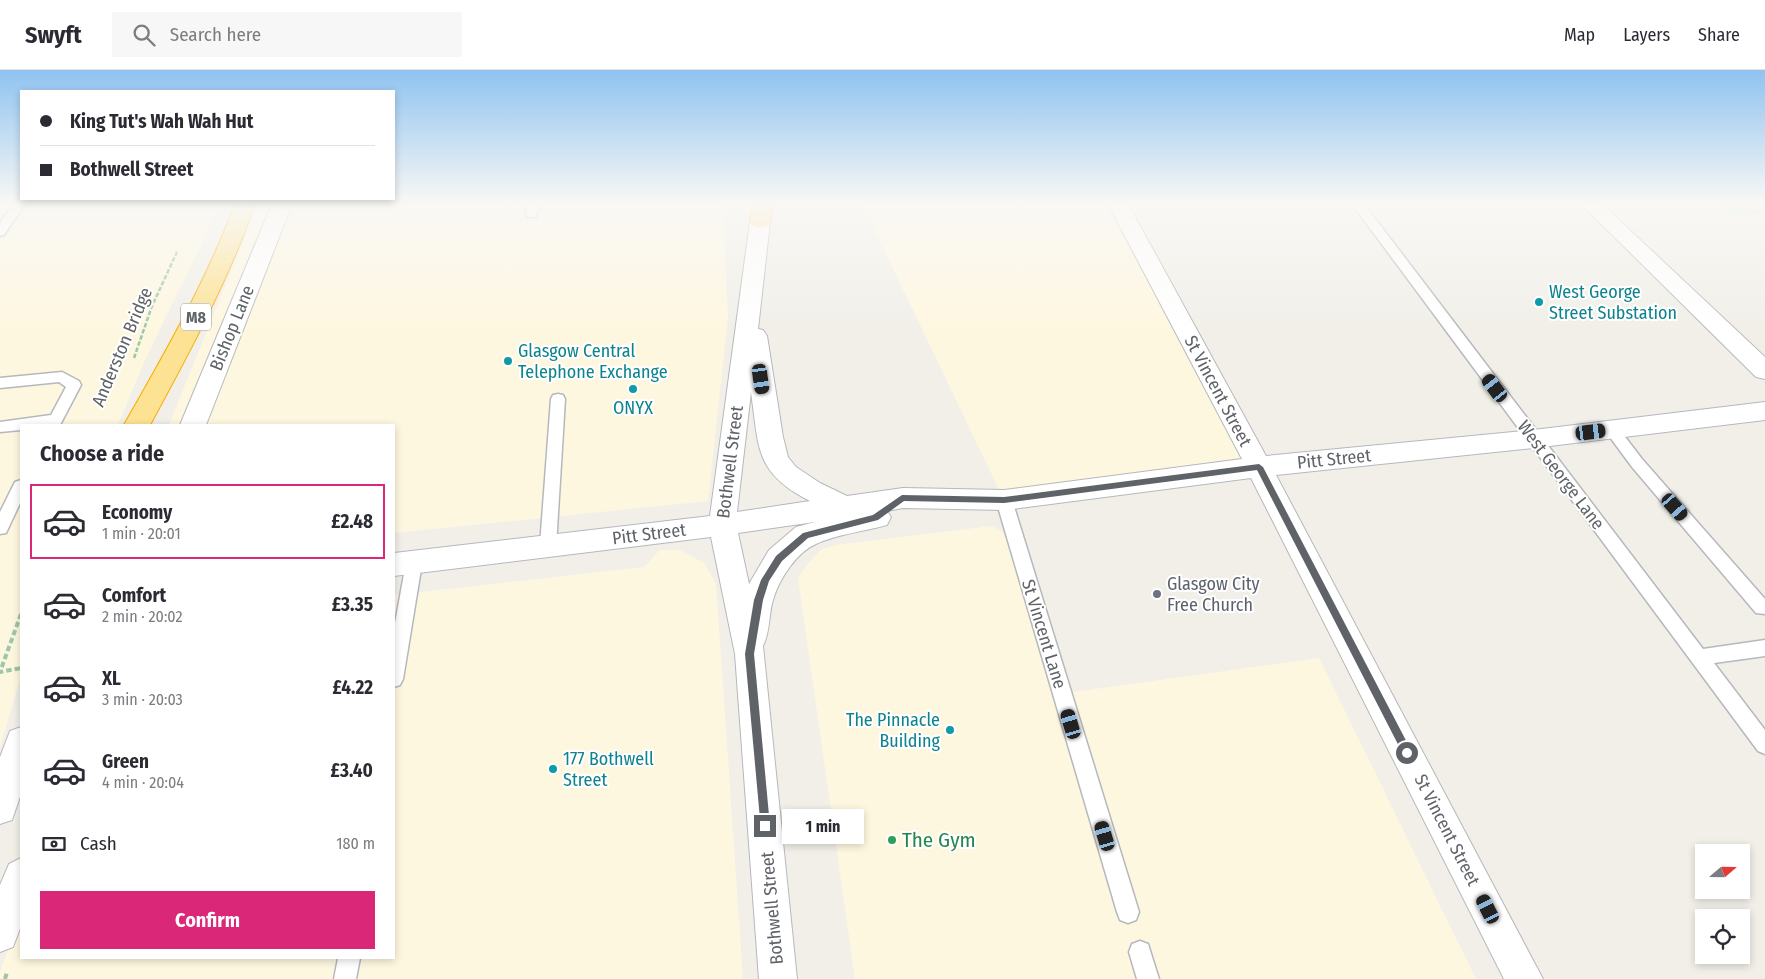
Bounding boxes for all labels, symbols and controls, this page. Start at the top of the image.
search box [112,12,462,57]
text: Swyft [25,21,82,49]
icon: search [130,21,158,49]
text: Search here [170,23,261,46]
text: Map [1564,24,1595,46]
text: Layers [1623,24,1670,46]
text: Share [1698,24,1740,46]
text: King Tut's Wah Wah Hut [70,110,253,133]
text: Bothwell Street [70,158,193,181]
place label: West George Street Substation [1549,281,1677,324]
street label: Bishop Lane [205,282,259,374]
street label: Anderston Bridge [87,284,157,410]
marker: West George Street Substation [1533,296,1545,308]
road number: M8 [181,303,211,330]
street label: St Vincent Street [1180,332,1256,450]
place label: Glasgow Central Telephone Exchange [518,340,668,383]
marker: Glasgow Central Telephone Exchange [502,355,514,367]
car [751,363,770,395]
car [1479,372,1510,404]
marker: ONYX [627,383,639,395]
place label: ONYX [613,397,653,419]
street label: Bothwell Street [712,404,748,520]
street label: West George Lane [1513,416,1609,534]
car [1575,423,1606,441]
text: Choose a ride [40,440,164,467]
street label: Pitt Street [1296,444,1372,474]
car [1659,491,1690,523]
icon: car [42,499,87,544]
text: Economy [102,501,172,524]
text: £2.48 [331,510,373,533]
street label: Pitt Street [611,519,687,549]
text: 1 min · 20:01 [102,524,181,543]
place label: Glasgow City Free Church [1167,573,1260,616]
street label: St Vincent Lane [1017,577,1071,691]
icon: car [42,582,87,627]
text: Comfort [102,584,166,607]
marker: Glasgow City Free Church [1151,588,1163,600]
text: £3.35 [332,593,373,616]
text: 2 min · 20:02 [102,607,183,626]
icon: car [42,665,87,710]
text: XL [102,667,121,690]
text: £4.22 [332,676,373,699]
text: 3 min · 20:03 [102,690,183,709]
car [1059,707,1082,741]
place label: The Pinnacle Building [846,709,941,752]
marker: The Pinnacle Building [944,724,956,736]
route start [1396,742,1418,764]
icon: car [42,748,87,793]
place label: 177 Bothwell Street [563,748,654,791]
text: Green [102,750,149,773]
text: £3.40 [331,759,373,782]
marker: 177 Bothwell Street [547,763,559,775]
street label: St Vincent Street [1409,770,1485,890]
text: 4 min · 20:04 [102,773,184,792]
callout: 1 min [782,808,865,844]
route end [754,815,776,837]
text: 1 min [806,817,840,836]
car [1093,819,1116,853]
place label: The Gym [902,827,976,853]
icon: cash [40,830,68,858]
text: Cash [80,832,117,855]
text: 180 m [336,834,375,853]
marker: The Gym [886,834,898,846]
north arrow [1695,844,1750,899]
map controls [1695,844,1750,964]
street label: Bothwell Street [756,850,788,965]
button: Confirm [40,891,375,949]
car [1474,892,1501,926]
button: locate [1695,909,1750,964]

